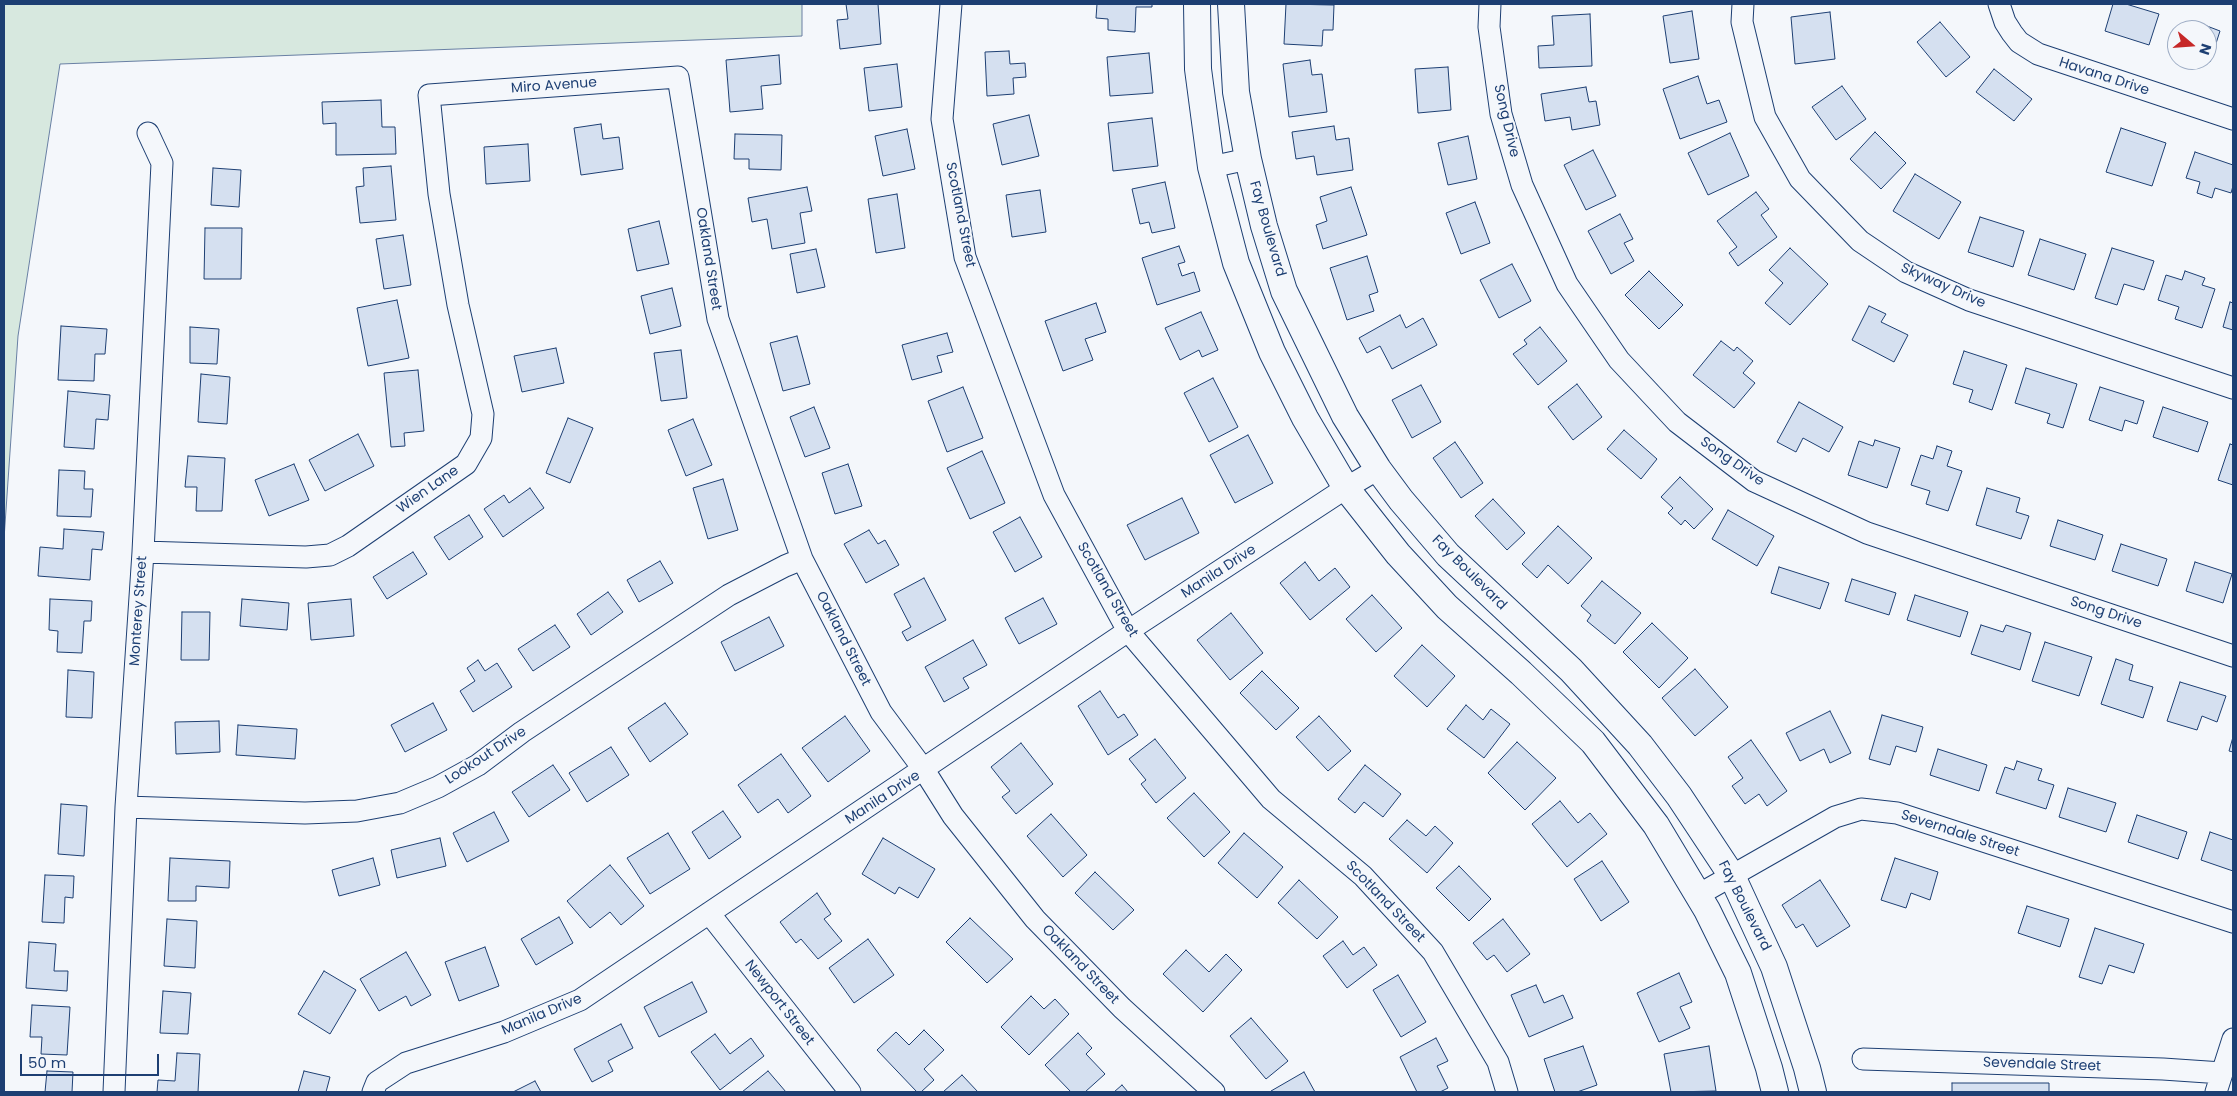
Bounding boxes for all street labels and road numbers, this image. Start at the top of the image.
street label: Havana Drive [2057,55,2151,99]
street label: Miro Avenue [511,75,597,97]
street label: Song Drive [1489,83,1523,159]
street label: Scotland Street [942,161,978,269]
street label: Fay Boulevard [1245,179,1289,279]
street label: Oakland Street [692,206,724,312]
street label: Skyway Drive [1898,260,1988,312]
street label: Song Drive [1697,434,1767,490]
street label: Wien Lane [394,463,462,517]
street label: Fay Boulevard [1428,532,1510,614]
street label: Scotland Street [1073,540,1141,640]
street label: Manila Drive [1179,542,1259,602]
street label: Monterey Street [127,555,151,667]
street label: Oakland Street [812,589,874,689]
street label: Song Drive [2068,594,2144,632]
street label: Lookout Drive [442,724,530,788]
street label: Manila Drive [843,768,923,828]
street label: Severndale Street [1899,807,2021,861]
street label: Scotland Street [1342,858,1428,946]
street label: Fay Boulevard [1714,858,1774,954]
street label: Oakland Street [1038,922,1122,1008]
street label: Newport Street [741,957,817,1049]
street label: Manila Drive [499,991,585,1039]
street label: Sevendale Street [1983,1055,2101,1075]

